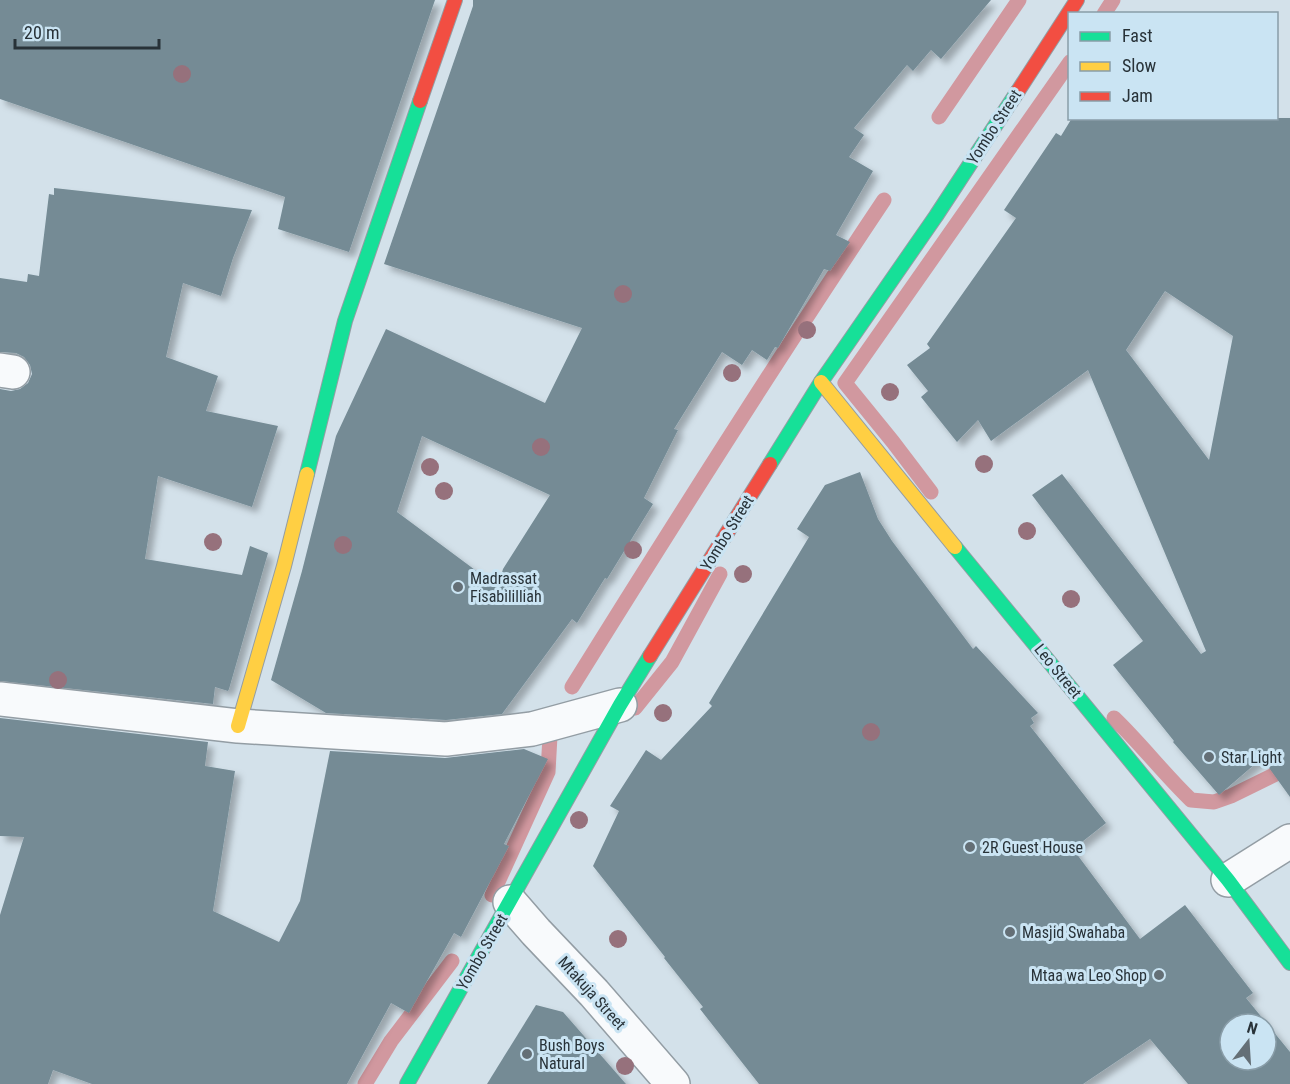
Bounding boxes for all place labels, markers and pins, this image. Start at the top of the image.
place label: Madrassat Fisabililliah [470,569,542,606]
marker: Madrassat Fisabililliah [451,580,465,594]
place label: Star Light [1221,748,1282,767]
marker: Star Light [1202,750,1216,764]
place label: 2R Guest House [982,838,1083,857]
marker: 2R Guest House [963,840,977,854]
place label: Masjid Swahaba [1022,923,1125,942]
marker: Masjid Swahaba [1003,925,1017,939]
place label: Mtaa wa Leo Shop [1031,966,1147,985]
marker: Mtaa wa Leo Shop [1152,968,1166,982]
place label: Bush Boys Natural [539,1036,605,1073]
marker: Bush Boys Natural [520,1047,534,1061]

